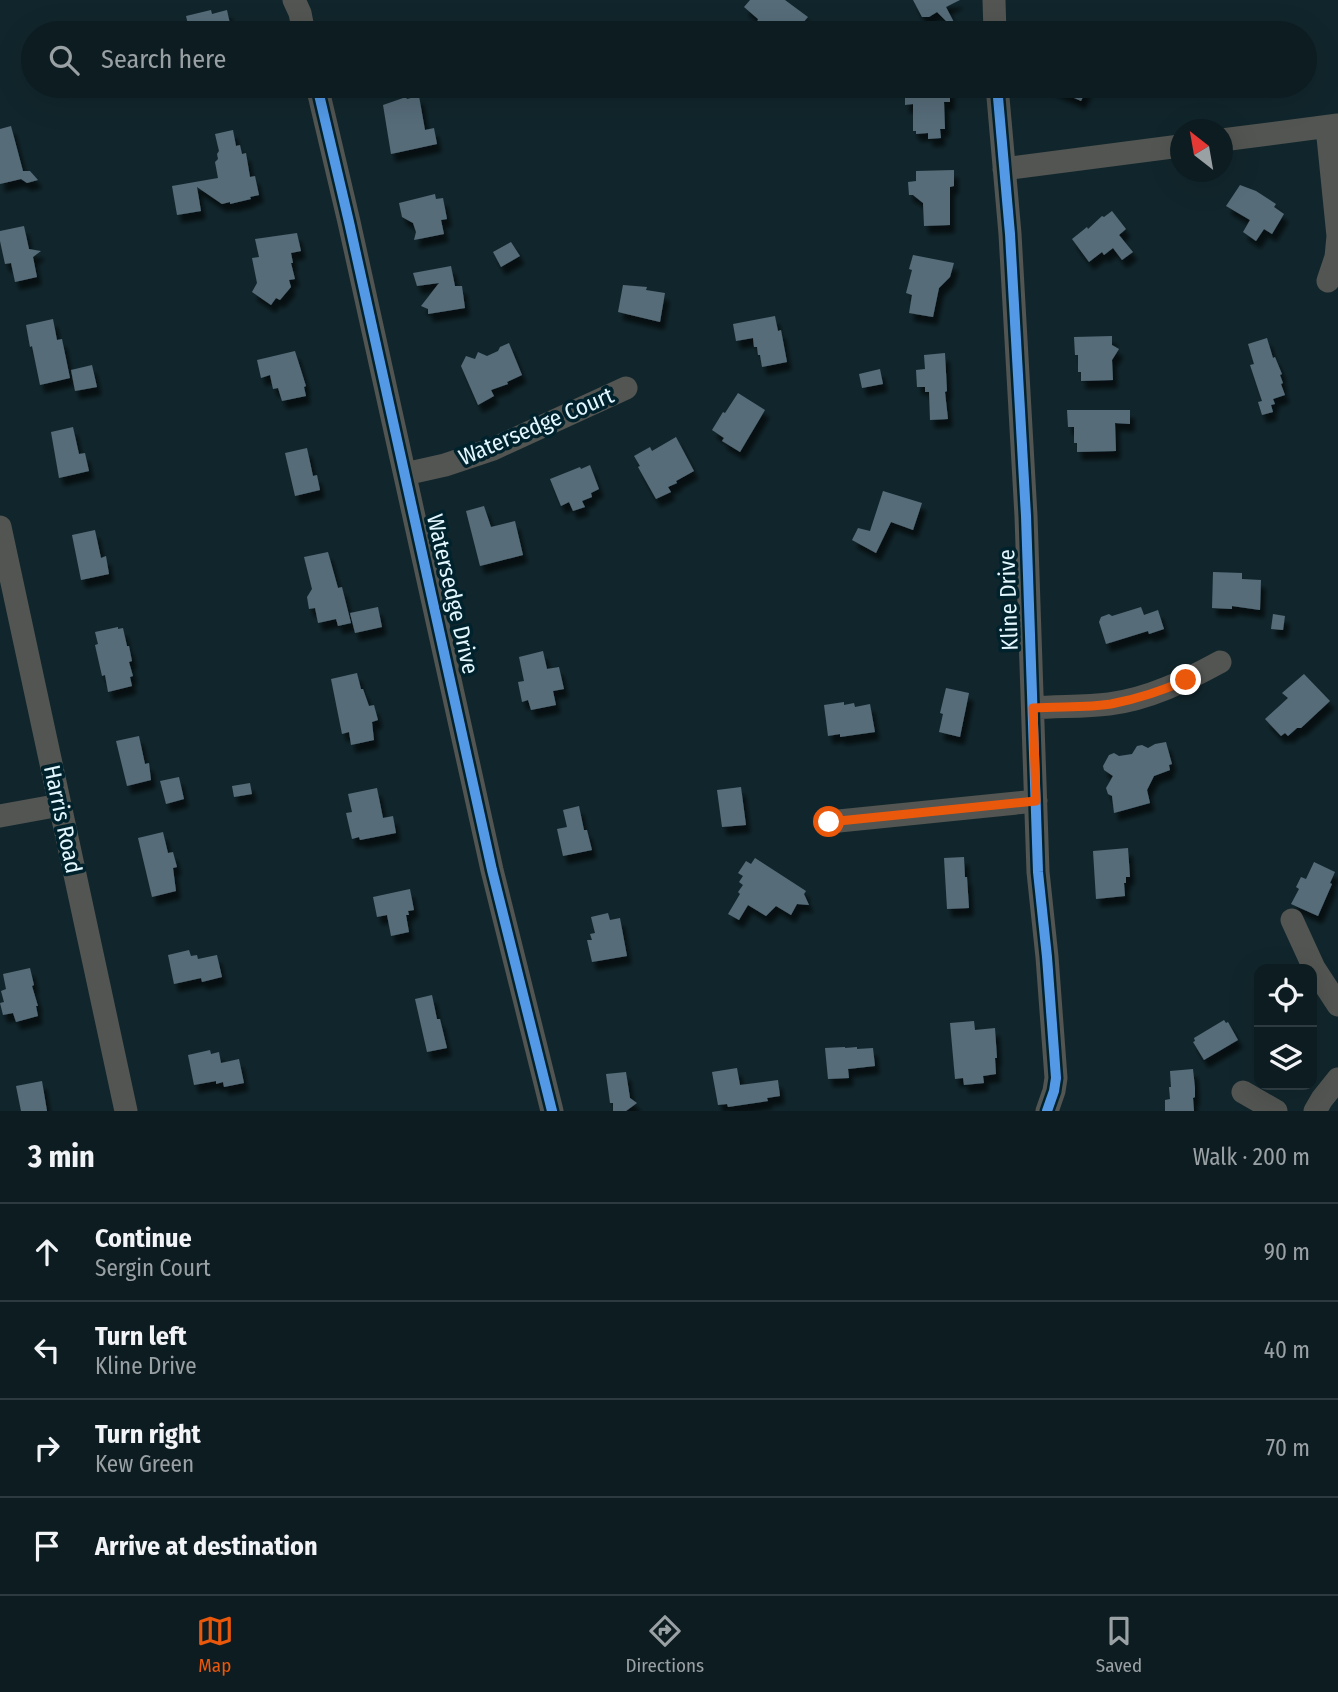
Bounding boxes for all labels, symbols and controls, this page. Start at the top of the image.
search box [21,21,1317,98]
icon: search [45,41,83,79]
text: Search here [101,44,226,75]
north arrow [1170,119,1233,182]
street label: Watersedge Court [454,381,618,471]
street label: Watersedge Drive [421,511,485,677]
street label: Kline Drive [992,549,1024,651]
route end [1170,664,1201,695]
street label: Harris Road [38,762,88,876]
route start [813,806,844,837]
map controls [1254,964,1317,1090]
button: locate [1254,964,1317,1027]
button: layers [1254,1027,1317,1090]
text: 3 min [28,1139,95,1175]
text: Walk · 200 m [1193,1143,1310,1171]
text: Continue [95,1223,192,1254]
icon: ahead [28,1233,66,1271]
text: 90 m [1264,1238,1310,1266]
text: Sergin Court [95,1254,211,1282]
text: Turn left [95,1321,187,1352]
icon: left [28,1331,66,1369]
text: 40 m [1264,1336,1310,1364]
text: Kline Drive [95,1352,197,1380]
text: Turn right [95,1419,201,1450]
icon: right [28,1429,66,1467]
text: 70 m [1266,1434,1310,1462]
text: Kew Green [95,1450,194,1478]
icon: arrive [28,1527,66,1565]
text: Arrive at destination [95,1531,318,1562]
tab: Map [196,1612,234,1677]
tab: Directions [626,1612,704,1677]
tab: Saved [1096,1612,1142,1677]

